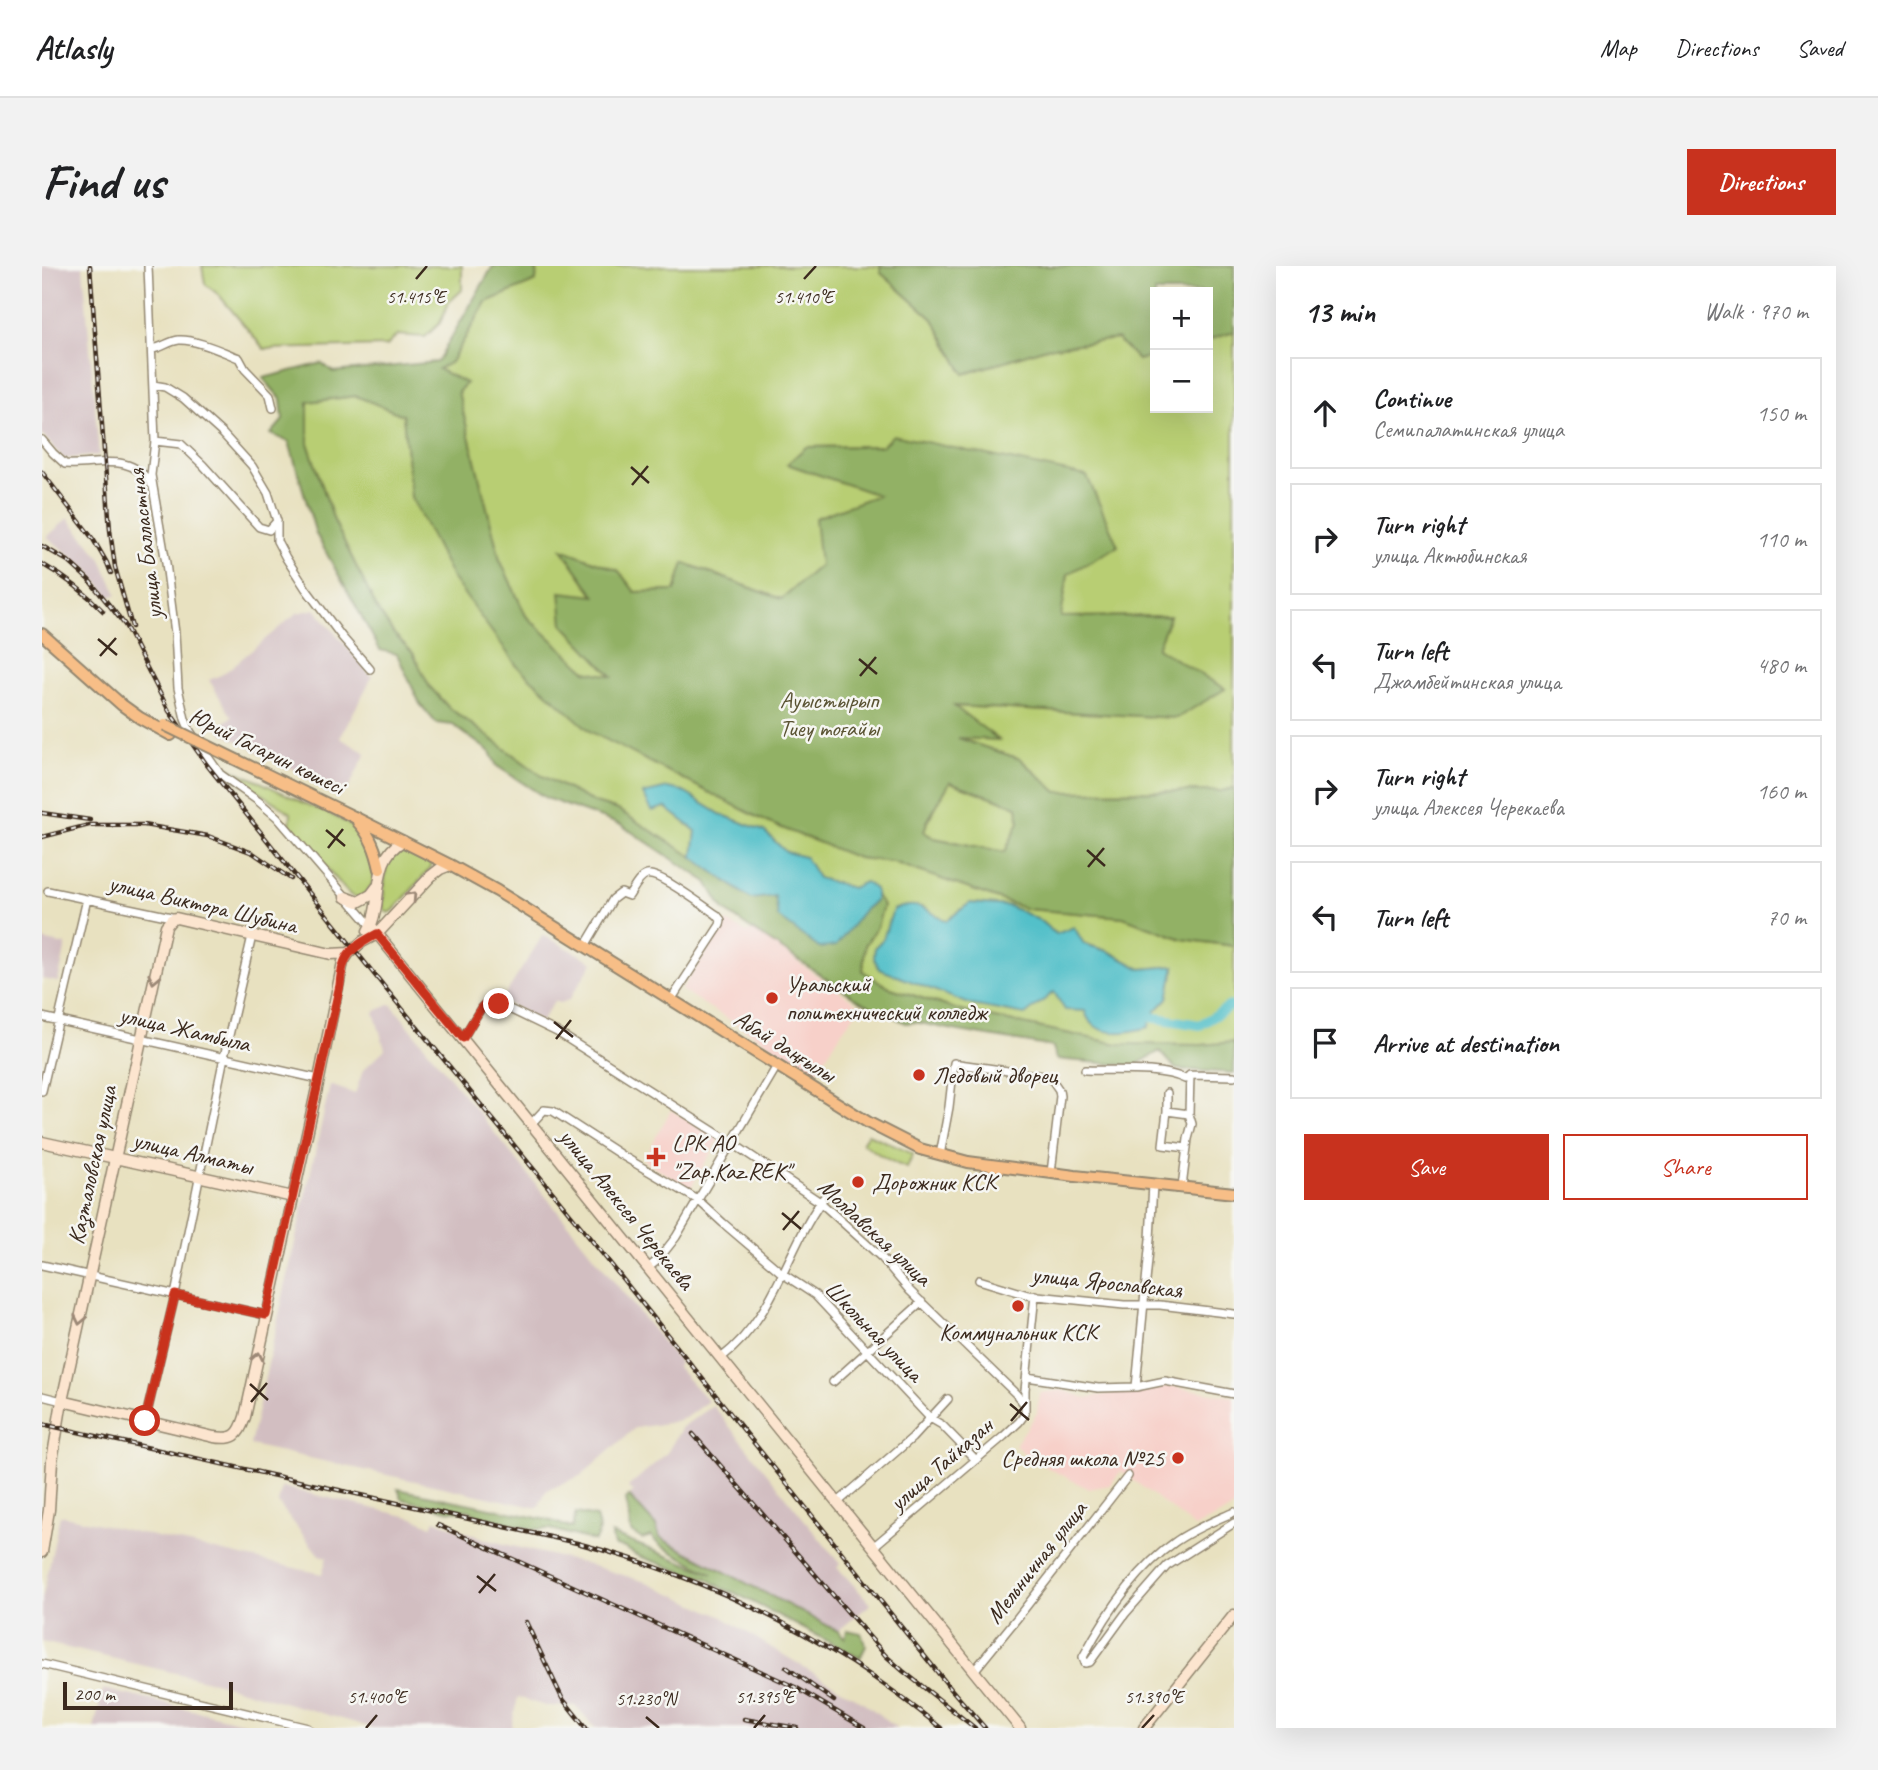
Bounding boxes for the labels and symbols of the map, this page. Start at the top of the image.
text: 51.415°E [387,286,448,308]
text: 51.410°E [775,286,836,308]
street label: улица Балластная [121,466,169,623]
park label: Ауыстырып Тиеу тоғайы [779,685,881,743]
street label: Юрий Гагарин көшесі [185,701,352,803]
street label: улица Виктора Шубина [104,867,302,941]
one-way arrow [403,891,416,904]
place label: Уральский политехнический колледж [786,969,989,1027]
one-way arrow [147,973,162,985]
route end [483,988,514,1019]
marker: Уральский политехнический колледж [764,990,780,1006]
street label: улица Жамбыла [115,999,255,1059]
street label: Абай даңғылы [729,1003,843,1090]
place label: Ледовый дворец [933,1060,1058,1090]
marker: Ледовый дворец [911,1067,927,1083]
street label: Казталовская улица [61,1082,125,1247]
street label: улица Алексея Черекаева [552,1121,702,1297]
street label: улица Алматы [128,1124,258,1182]
place label: LPK AO "Zap.Kaz.REK" [672,1128,796,1186]
marker: LPK AO "Zap.Kaz.REK" [646,1147,666,1167]
place label: Дорожник КСК [872,1167,1000,1197]
street label: Молдавская улица [812,1172,939,1293]
marker: Дорожник КСК [850,1174,866,1190]
street label: улица Ярославская [1028,1259,1185,1305]
street label: Школьная улица [818,1274,931,1390]
marker: Коммунальник КСК [1010,1298,1026,1314]
one-way arrow [73,1314,88,1326]
place label: Коммунальник КСК [939,1317,1101,1347]
one-way arrow [249,1351,264,1363]
route start [129,1405,160,1436]
street label: улица Тайказан [882,1409,1001,1518]
place label: Средняя школа №25 [1001,1443,1165,1473]
marker: Средняя школа №25 [1170,1450,1186,1466]
street label: Мельничная улица [979,1494,1094,1629]
scale bar [63,1679,233,1711]
text: 51.400°E [348,1686,409,1708]
text: 51.395°E [736,1686,797,1708]
text: 51.390°E [1125,1686,1186,1708]
text: 51.230°N [616,1688,679,1710]

